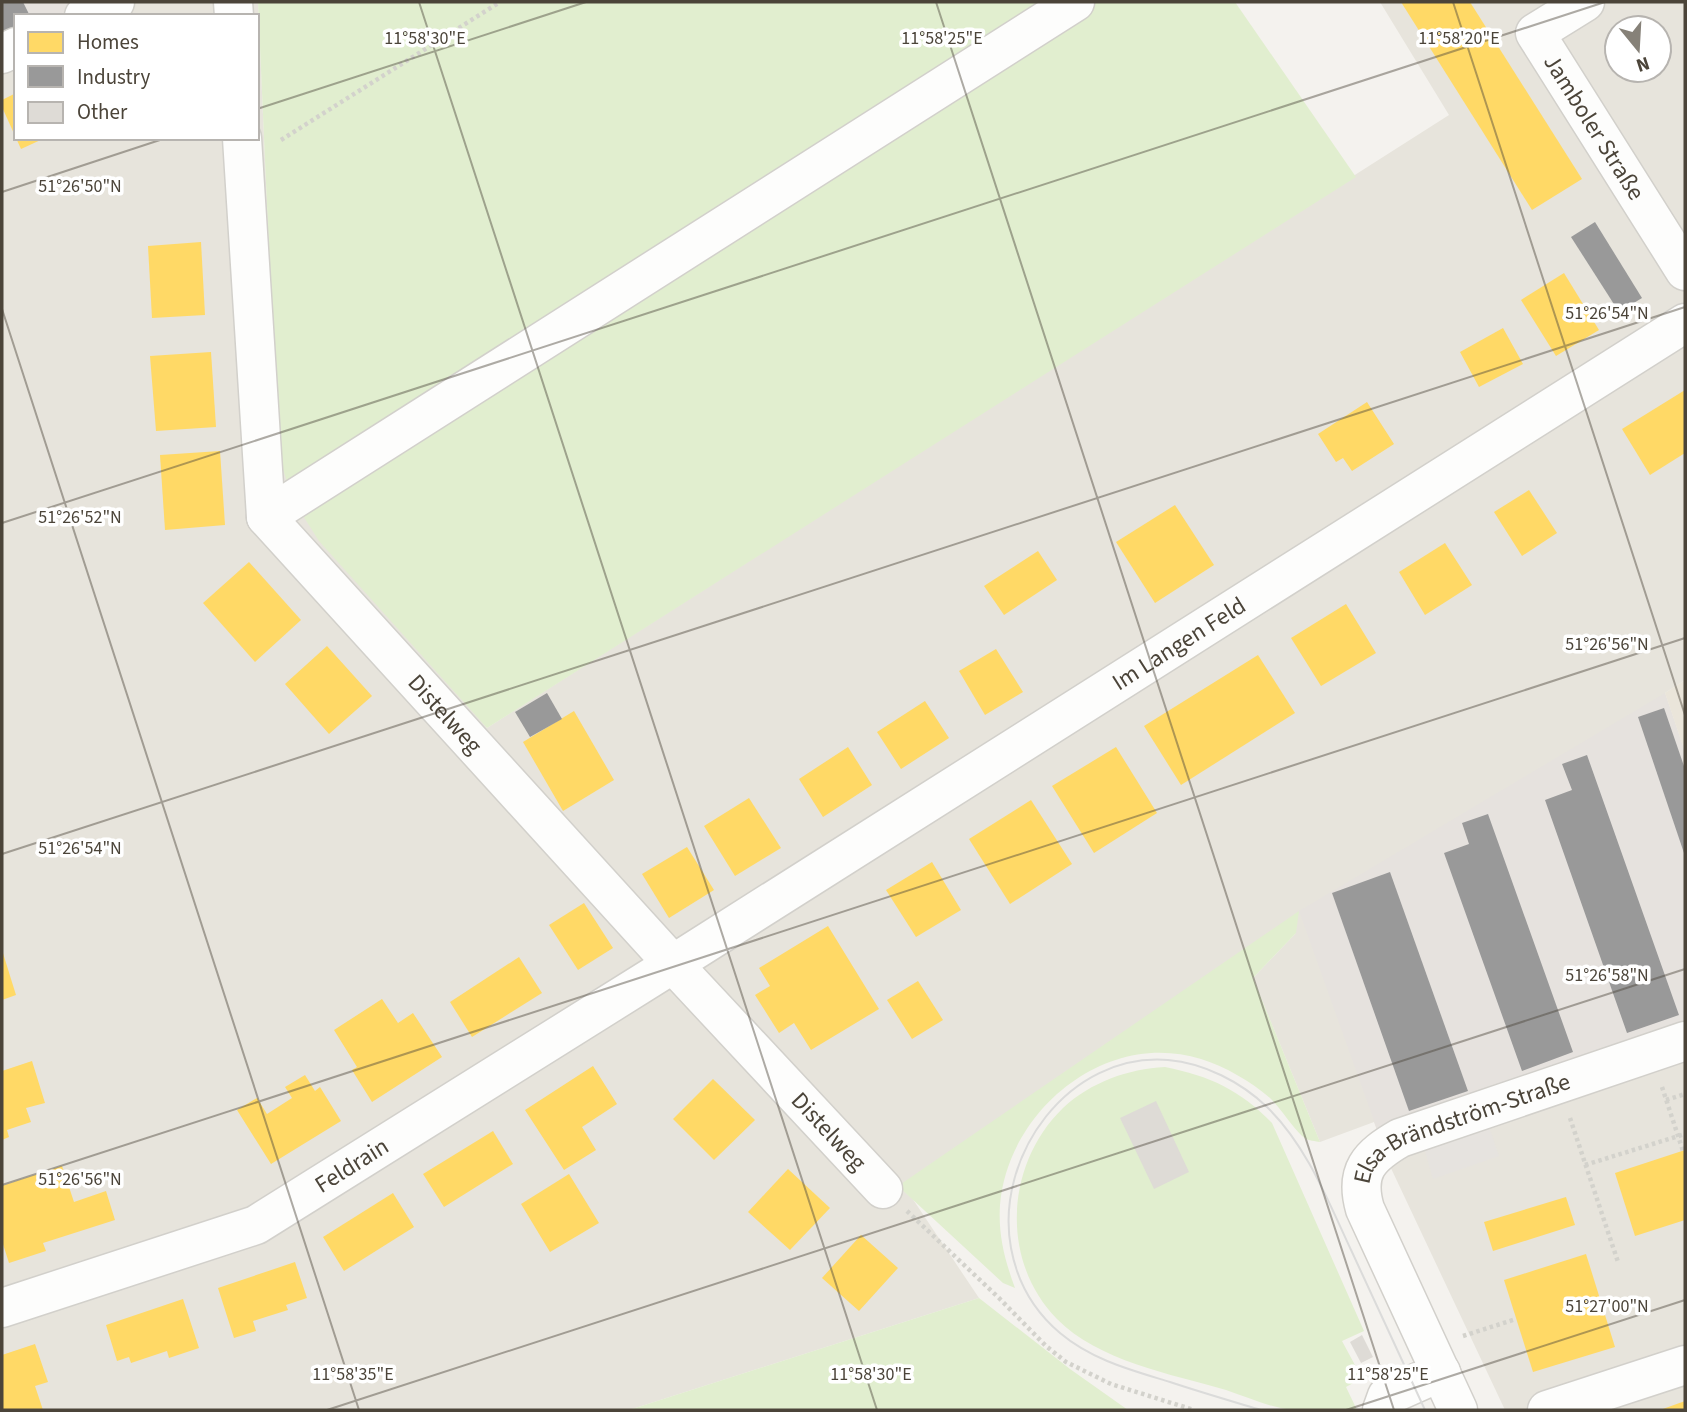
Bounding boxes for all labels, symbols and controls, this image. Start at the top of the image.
legend [14,14,259,140]
north arrow [1603,14,1673,84]
text: 11°58'30"E [384,26,466,51]
text: 11°58'25"E [901,26,983,51]
text: 11°58'20"E [1418,26,1500,51]
text: Homes [77,27,139,57]
street label: Jamboler Straße [1535,47,1653,207]
text: N [1633,49,1653,79]
text: Industry [77,62,150,92]
text: Other [77,97,128,127]
text: 51°26'50"N [38,174,122,199]
text: 51°26'54"N [1565,301,1649,326]
text: 51°26'52"N [38,505,122,530]
street label: Im Langen Feld [1105,588,1253,700]
text: 51°26'56"N [1565,632,1649,657]
street label: Distelweg [399,667,490,762]
text: 51°26'54"N [38,836,122,861]
text: 51°26'58"N [1565,963,1649,988]
street label: Elsa-Brändström-Straße [1345,1064,1575,1187]
street label: Distelweg [783,1084,875,1179]
street label: Feldrain [308,1129,396,1202]
text: 51°26'56"N [38,1167,122,1192]
text: 51°27'00"N [1565,1294,1649,1319]
text: 11°58'35"E [312,1362,394,1387]
text: 11°58'30"E [830,1362,912,1387]
text: 11°58'25"E [1347,1362,1429,1387]

